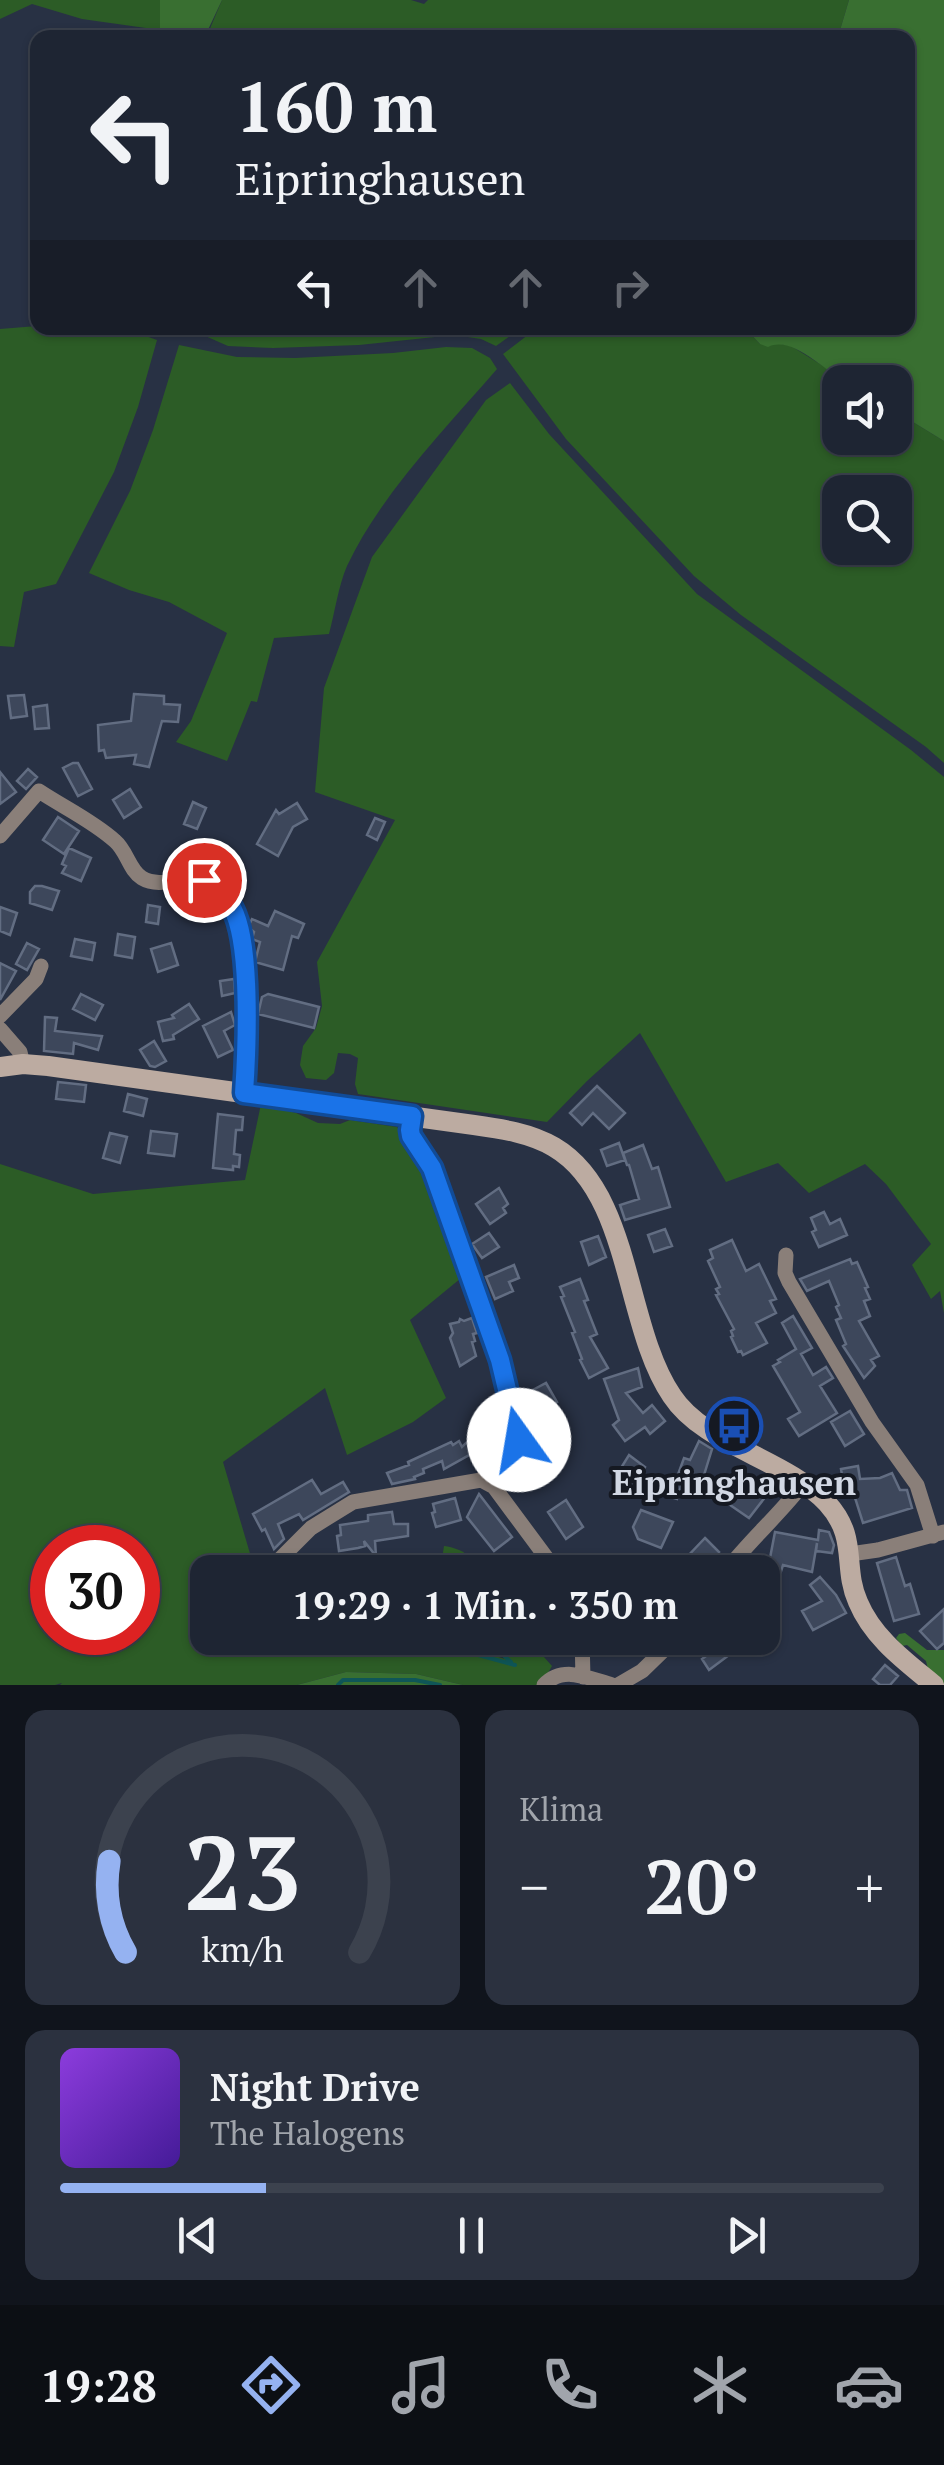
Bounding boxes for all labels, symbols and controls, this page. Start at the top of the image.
text: 160 m [235,59,437,152]
icon: left [70,70,200,200]
text: Eipringhausen [235,148,525,208]
icon: left [288,260,343,315]
icon: ahead [393,260,448,315]
icon: ahead [498,260,553,315]
icon: right [603,260,658,315]
map controls [822,365,912,565]
button: sound [822,365,912,455]
button: search [822,475,912,565]
pin [162,838,247,923]
icon: arrive [177,853,232,908]
position arrow [467,1388,571,1492]
bus stop icon: Eipringhausen [704,1396,764,1456]
place label: Eipringhausen [612,1459,856,1505]
speed limit sign: 30 [30,1525,160,1655]
text: 19:29 · 1 Min. · 350 m [292,1580,678,1630]
text: Klima [520,1788,603,1830]
text: 23 [183,1802,301,1940]
text: 20° [644,1836,760,1935]
text: − [520,1850,549,1923]
text: + [855,1850,884,1923]
text: km/h [201,1925,284,1972]
text: Night Drive [210,2062,420,2112]
text: The Halogens [210,2112,405,2154]
icon: previous [170,2208,225,2263]
icon: pause [444,2208,499,2263]
icon: next [719,2208,774,2263]
icon: directions [236,2350,306,2420]
icon: music [386,2350,456,2420]
icon: phone [535,2350,605,2420]
icon: climate [685,2350,755,2420]
icon: car [834,2350,904,2420]
text: 19:28 [40,2355,157,2415]

